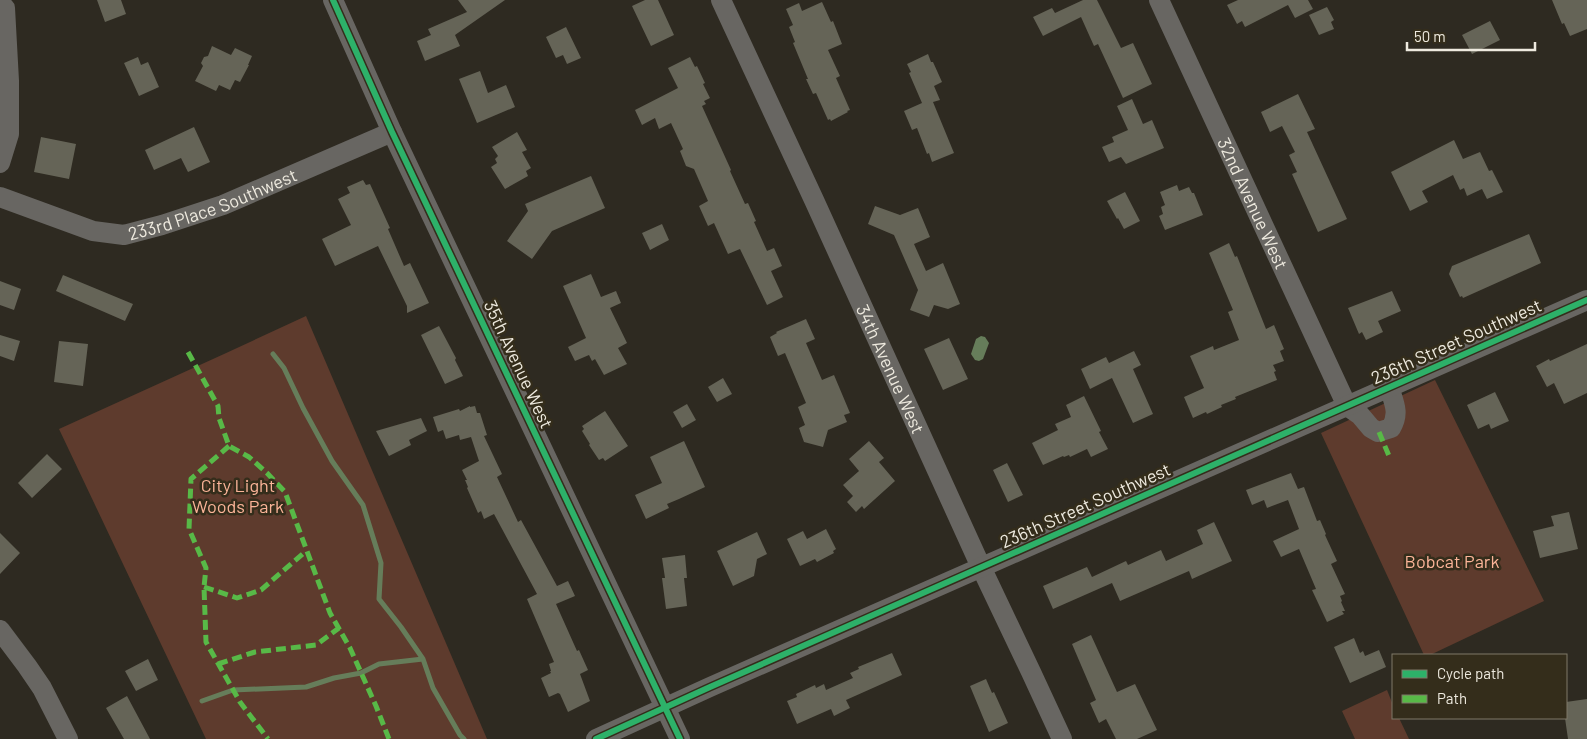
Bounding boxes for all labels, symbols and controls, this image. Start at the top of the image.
scale bar [1407,20,1534,52]
text: 50 m [1414,27,1446,45]
street label: 32nd Avenue West [1213,134,1293,272]
street label: 233rd Place Southwest [126,163,300,244]
street label: 236th Street Southwest [1367,294,1545,388]
street label: 35th Avenue West [480,296,558,432]
street label: 34th Avenue West [852,301,930,437]
street label: 236th Street Southwest [996,458,1174,552]
park label: City Light Woods Park [192,474,284,517]
park label: Bobcat Park [1405,550,1499,572]
legend [1392,654,1567,719]
text: Cycle path [1437,664,1504,682]
text: Path [1437,689,1467,707]

